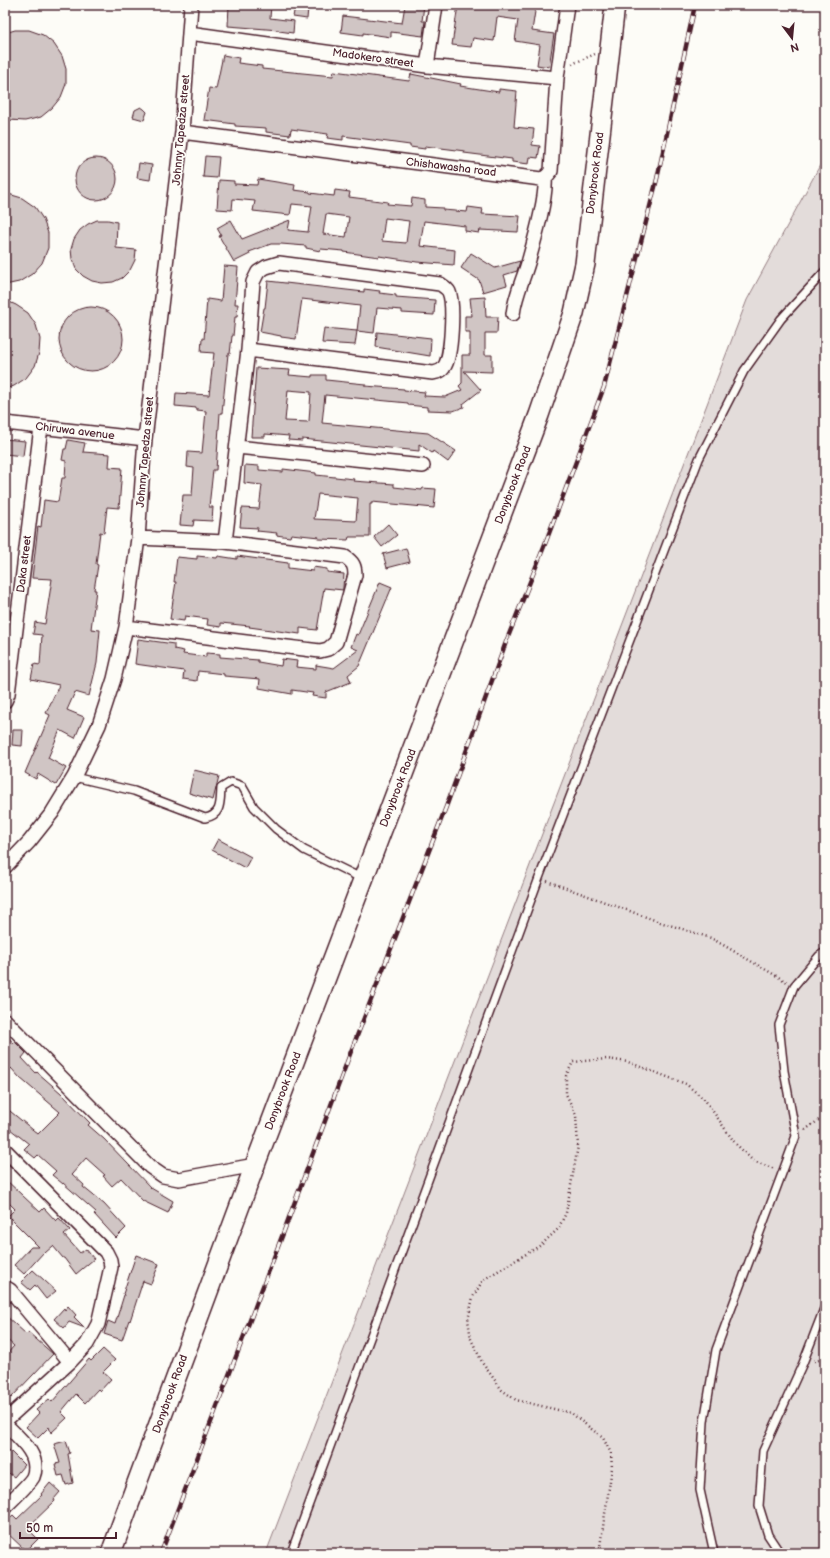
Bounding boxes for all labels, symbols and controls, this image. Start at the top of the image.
north arrow [772,18,812,58]
text: N [789,40,800,55]
street label: Madokero street [332,46,415,70]
street label: Johnny Tapedza street [170,73,192,186]
street label: Donybrook Road [584,131,606,215]
street label: Chishawasha road [405,155,497,179]
street label: Johnny Tapedza street [134,395,156,508]
street label: Chiruwa avenue [35,420,116,442]
street label: Donybrook Road [492,444,534,526]
street label: Daka street [14,534,34,593]
street label: Donybrook Road [377,747,419,829]
street label: Donybrook Road [262,1050,304,1132]
street label: Donybrook Road [150,1353,190,1435]
scale bar [20,1514,116,1540]
text: 50 m [26,1521,53,1536]

